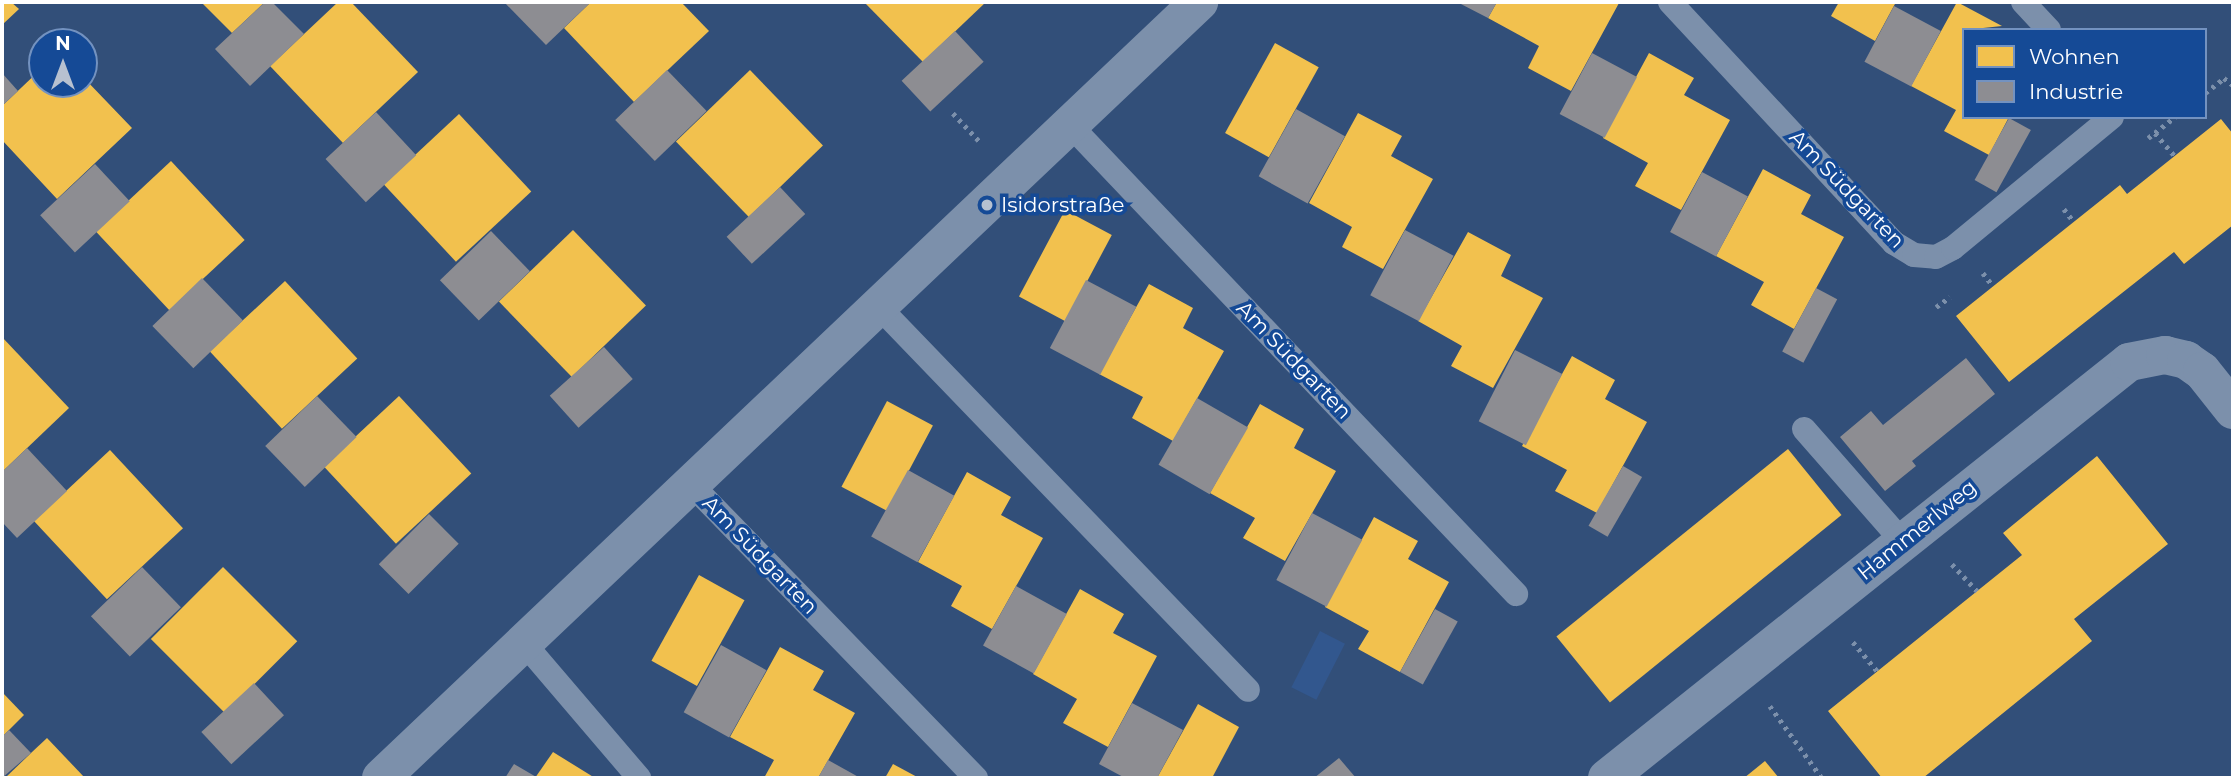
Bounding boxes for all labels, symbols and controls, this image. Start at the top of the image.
north arrow [28,28,98,98]
legend [1962,28,2207,119]
text: N [55,32,71,55]
text: Wohnen [2029,44,2120,69]
text: Industrie [2029,79,2123,104]
street label: Am Südgarten [1784,125,1910,253]
place label: Isidorstraße [1001,192,1124,218]
marker: Isidorstraße [979,197,995,213]
street label: Am Südgarten [1231,296,1357,424]
street label: Hammerlweg [1852,474,1982,586]
street label: Am Südgarten [697,491,823,619]

